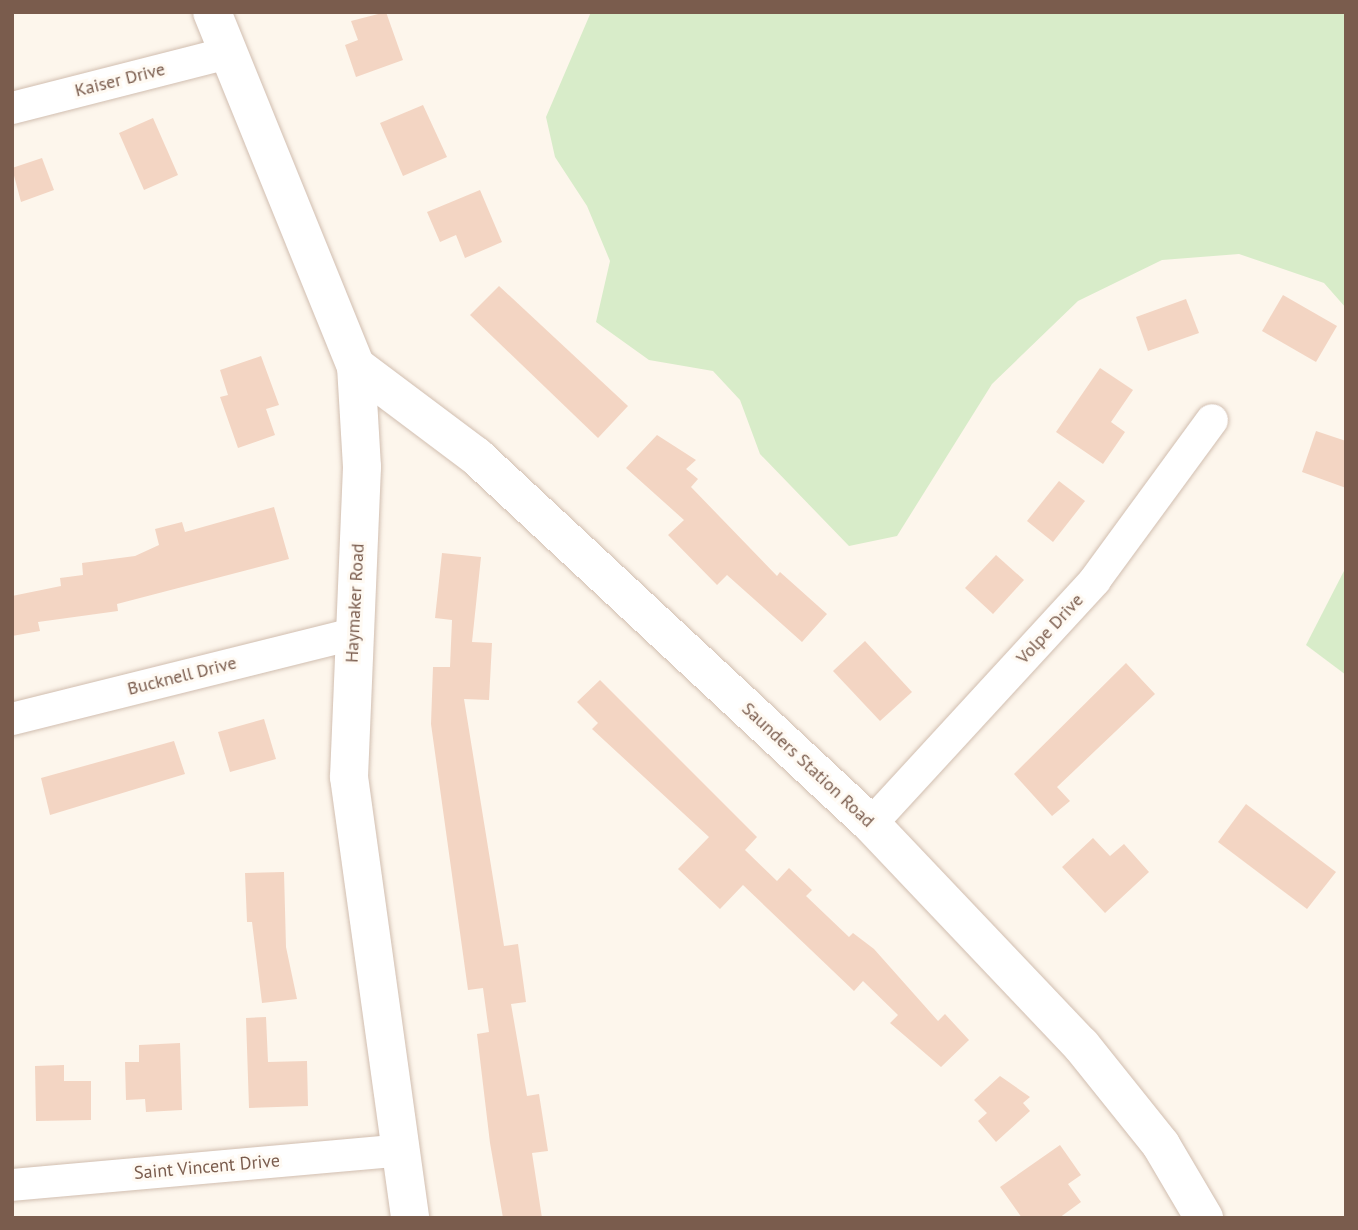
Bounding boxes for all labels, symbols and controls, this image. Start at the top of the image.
street label: Kaiser Drive [73,58,167,102]
street label: Haymaker Road [341,543,369,663]
street label: Volpe Drive [1012,589,1088,669]
street label: Bucknell Drive [125,652,239,700]
street label: Saunders Station Road [737,698,879,832]
street label: Saint Vincent Drive [133,1150,281,1184]

